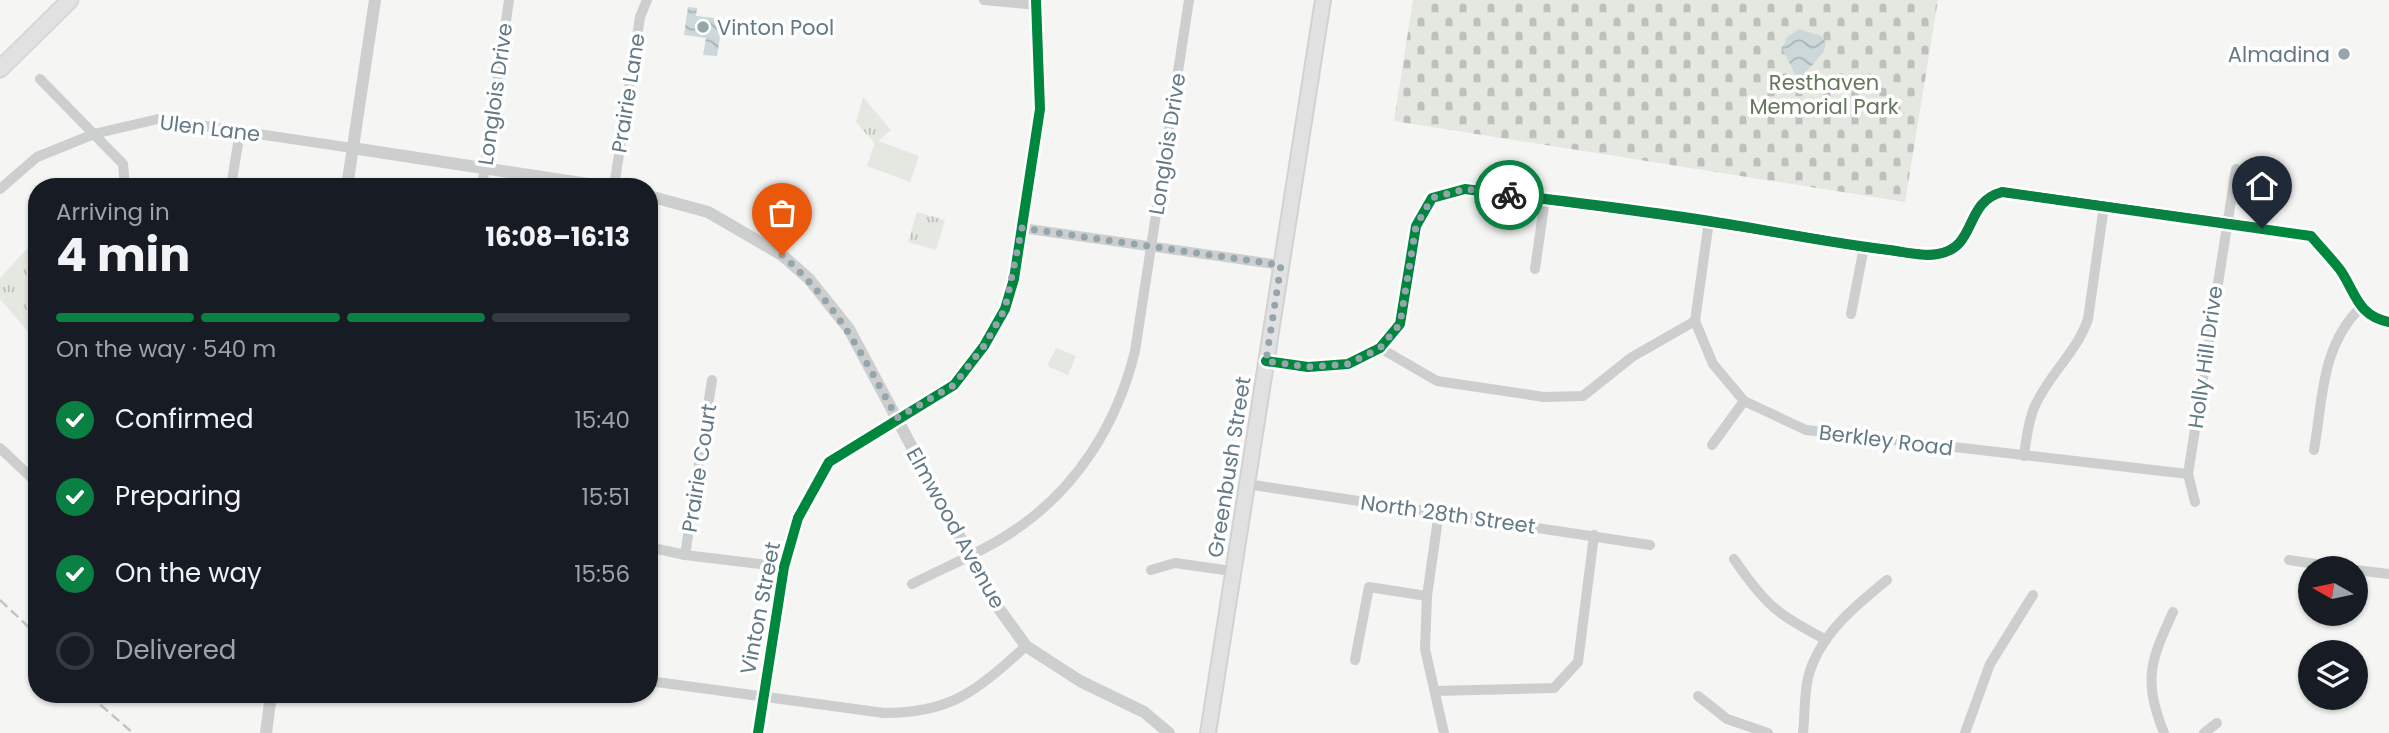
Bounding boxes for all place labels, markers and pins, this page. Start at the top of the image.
place label: Vinton Pool [717,13,834,42]
marker: Vinton Pool [695,19,711,35]
place label: Almadina [2228,40,2330,69]
marker: Almadina [2336,46,2352,62]
pin [2232,156,2292,228]
pin [752,183,812,255]

